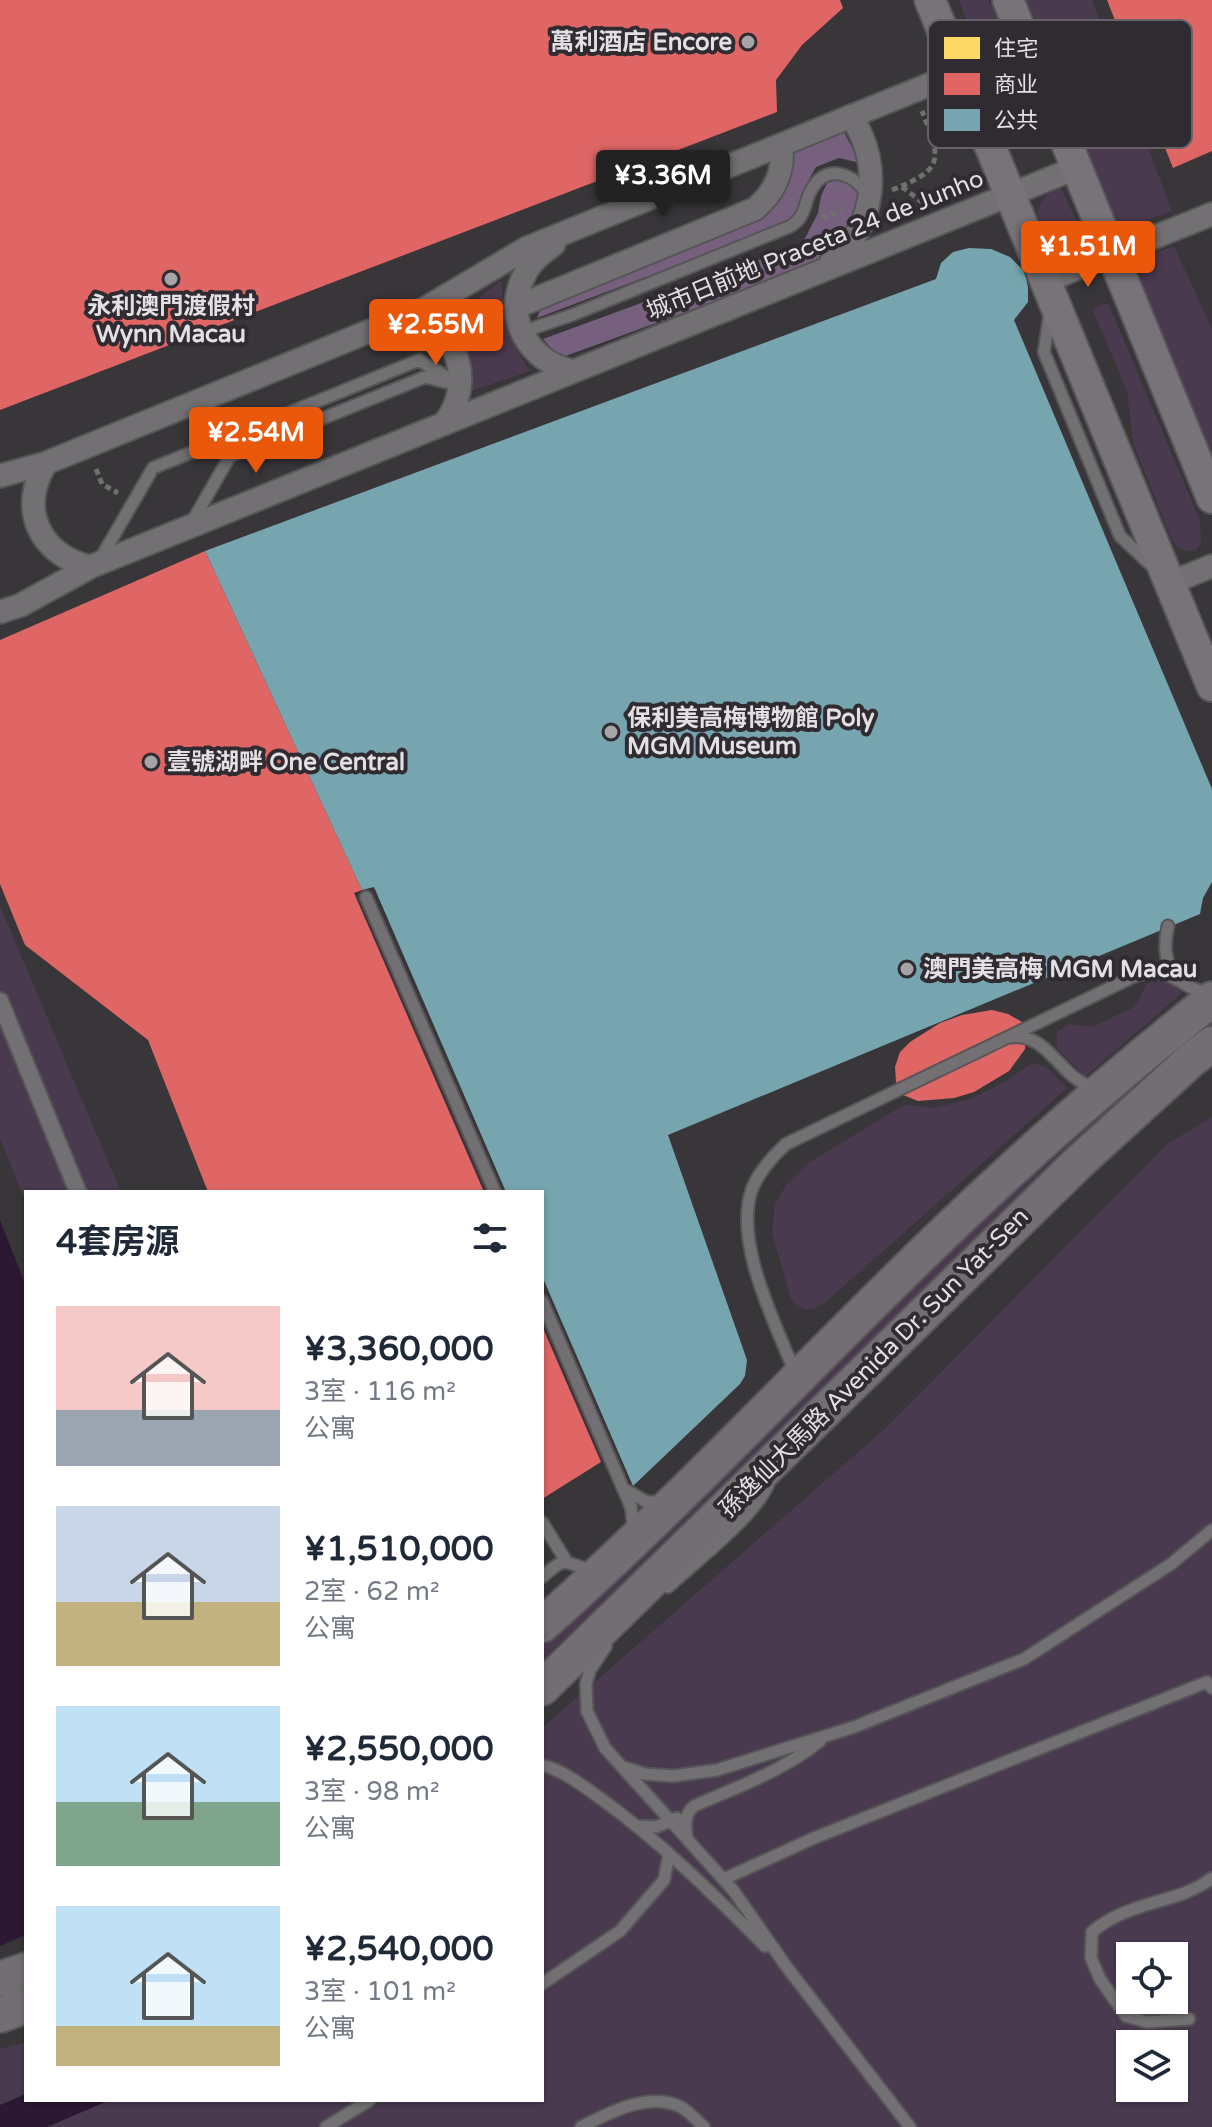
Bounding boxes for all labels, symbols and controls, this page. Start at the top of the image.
legend [928,20,1192,148]
place label: 萬利酒店 Encore [550,28,732,57]
marker: 萬利酒店 Encore [739,33,757,51]
text: 住宅 [994,36,1038,62]
text: 商业 [994,72,1038,98]
text: 公共 [994,108,1038,134]
pin: ¥3.36M [598,150,728,218]
text: ¥3.36M [614,160,712,191]
street label: 城市日前地 Praceta 24 de Junho [642,164,988,326]
pin: ¥1.51M [1023,221,1153,289]
text: ¥1.51M [1039,231,1137,262]
marker: 永利澳門渡假村 Wynn Macau [162,270,180,288]
place label: 永利澳門渡假村 Wynn Macau [87,292,255,349]
pin: ¥2.55M [371,299,501,367]
text: ¥2.55M [387,309,485,340]
pin: ¥2.54M [191,407,321,475]
text: ¥2.54M [207,417,305,448]
place label: 保利美高梅博物館 Poly MGM Museum [627,704,875,761]
marker: 保利美高梅博物館 Poly MGM Museum [602,723,620,741]
place label: 壹號湖畔 One Central [167,748,405,777]
marker: 壹號湖畔 One Central [142,753,160,771]
place label: 澳門美高梅 MGM Macau [923,955,1198,984]
marker: 澳門美高梅 MGM Macau [898,960,916,978]
street label: 孫逸仙大馬路 Avenida Dr. Sun Yat-Sen [713,1202,1035,1524]
icon: filters [468,1216,512,1260]
text: 4套房源 [56,1222,179,1263]
text: ¥3,360,000 [304,1329,494,1370]
icon: home [120,1338,216,1434]
text: 3室 · 116 m² [304,1376,456,1407]
text: 公寓 [304,1413,356,1444]
text: ¥1,510,000 [304,1529,494,1570]
icon: home [120,1538,216,1634]
text: 2室 · 62 m² [304,1576,440,1607]
text: 公寓 [304,1613,356,1644]
text: ¥2,550,000 [304,1729,494,1770]
icon: home [120,1738,216,1834]
text: 3室 · 98 m² [304,1776,440,1807]
text: 公寓 [304,1813,356,1844]
text: ¥2,540,000 [304,1929,494,1970]
icon: home [120,1938,216,2034]
map controls [1116,1942,1188,2102]
button: locate [1116,1942,1188,2014]
text: 3室 · 101 m² [304,1976,456,2007]
text: 公寓 [304,2013,356,2044]
button: layers [1116,2030,1188,2102]

